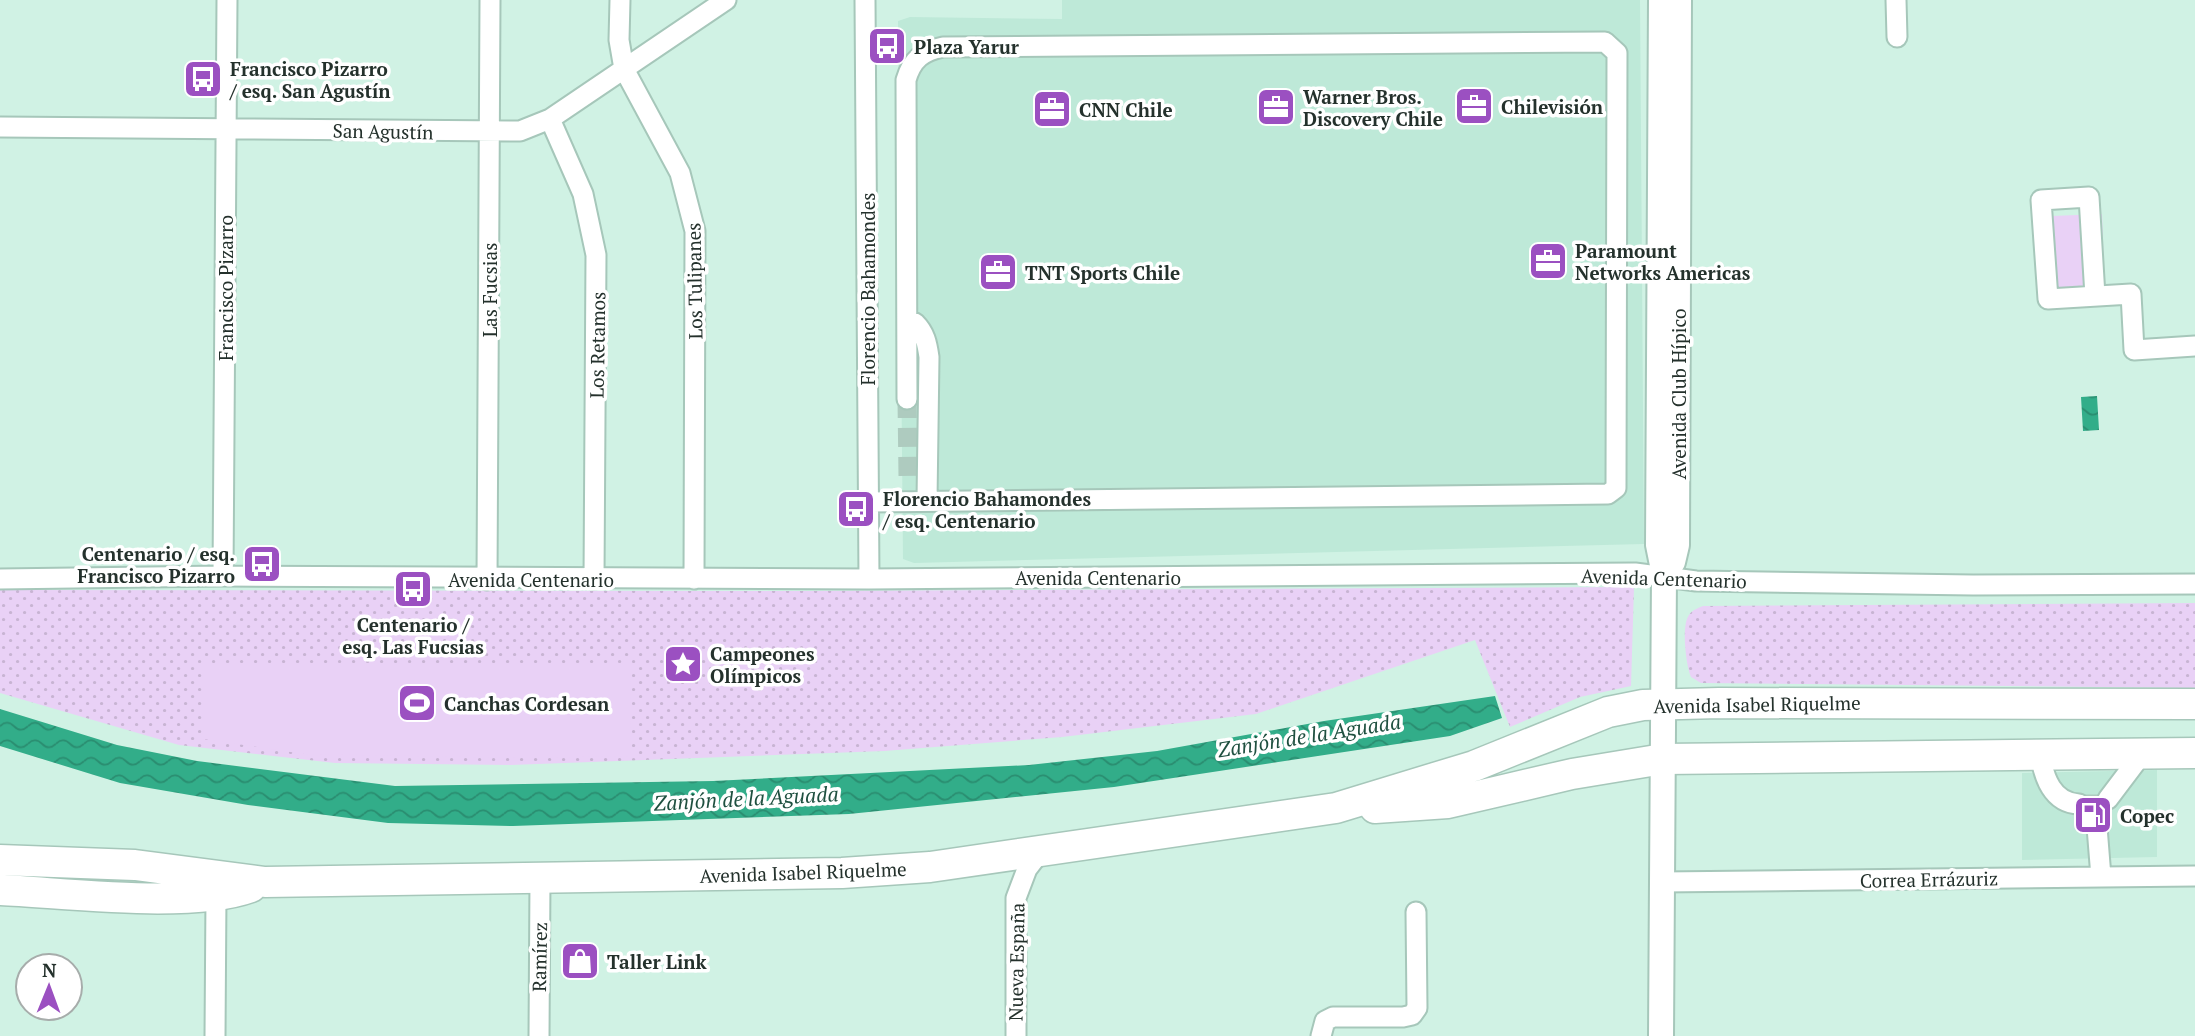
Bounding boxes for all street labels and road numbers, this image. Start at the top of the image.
street label: San Agustín [332,118,434,144]
street label: Florencio Bahamondes [855,193,880,385]
street label: Francisco Pizarro [213,215,238,361]
street label: Los Tulipanes [680,222,708,340]
street label: Las Fucsias [477,243,502,337]
street label: Los Retamos [584,291,610,399]
street label: Avenida Club Hípico [1666,308,1691,480]
street label: Avenida Centenario [1581,563,1747,593]
street label: Avenida Centenario [1015,565,1181,590]
street label: Avenida Centenario [448,567,614,592]
street label: Avenida Isabel Riquelme [1653,690,1861,718]
street label: Avenida Isabel Riquelme [699,856,907,888]
street label: Correa Errázuriz [1860,865,1998,893]
street label: Nueva España [1002,902,1030,1021]
street label: Ramírez [526,922,552,992]

